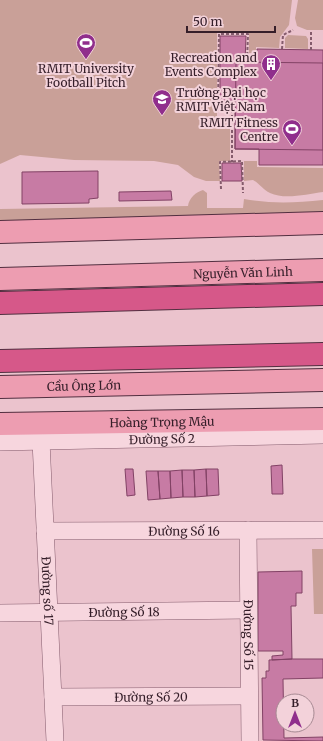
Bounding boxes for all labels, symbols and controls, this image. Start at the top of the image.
scale bar [187,8,275,34]
text: 50 m [193,14,222,29]
sports icon: RMIT University Football Pitch [75,32,97,60]
place label: Recreation and Events Complex [165,50,258,79]
building icon: Recreation and Events Complex [260,53,282,81]
place label: RMIT University Football Pitch [38,61,134,90]
place label: Trường Đại học RMIT Việt Nam [176,85,266,114]
school or university icon: Trường Đại học RMIT Việt Nam [151,88,173,116]
place label: RMIT Fitness Centre [200,115,278,144]
sports icon: RMIT Fitness Centre [281,118,303,146]
street label: Nguyễn Văn Linh [193,263,293,281]
street label: Cầu Ông Lớn [47,377,121,393]
street label: Hoàng Trọng Mậu [109,413,215,430]
street label: Đường Số 2 [129,430,195,447]
street label: Đường Số 16 [148,523,220,538]
street label: Đường số 17 [39,556,57,626]
street label: Đường Số 15 [241,599,257,671]
street label: Đường Số 18 [88,604,160,619]
street label: Đường Số 20 [114,689,188,704]
north arrow [275,693,315,733]
text: B [291,696,299,710]

